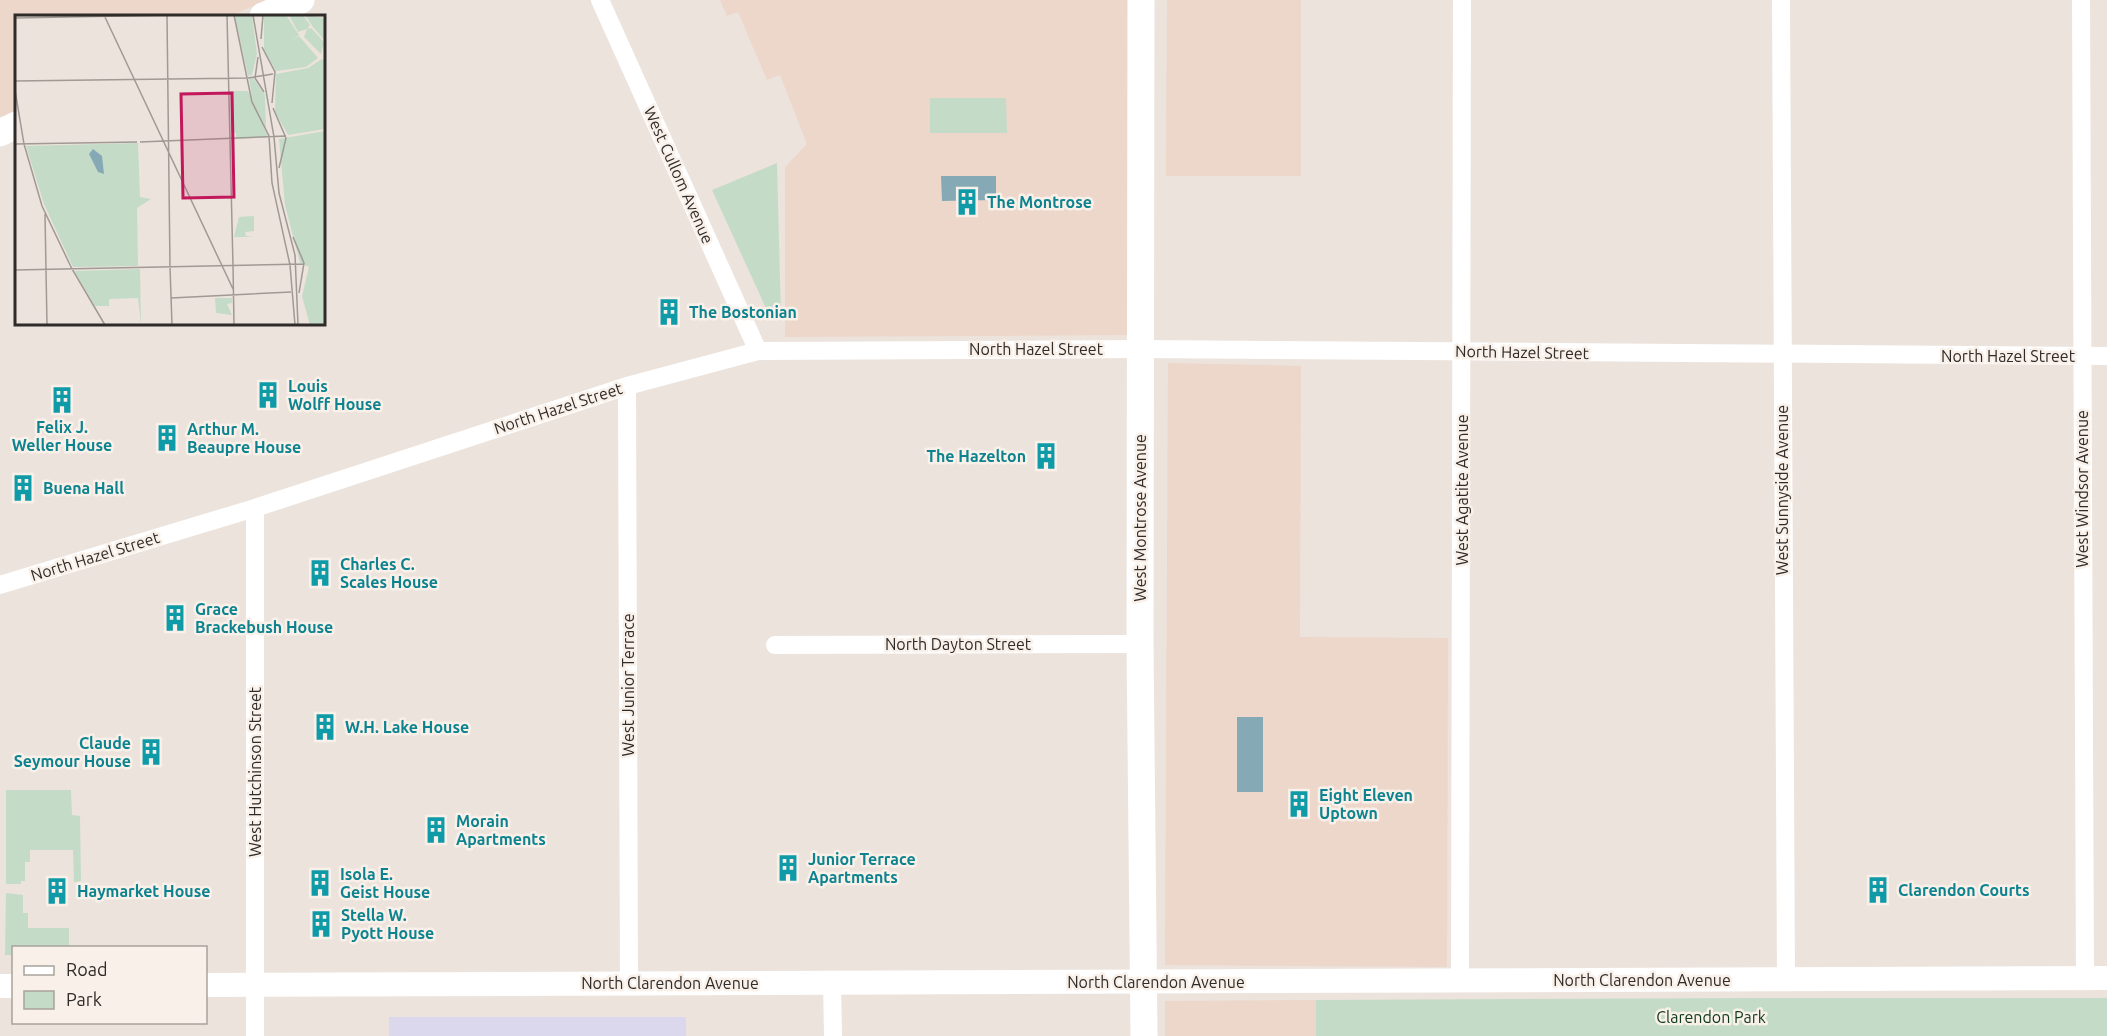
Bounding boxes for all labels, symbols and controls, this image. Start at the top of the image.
inset map [15,15,326,326]
street label: West Cullom Avenue [641,104,717,246]
building icon: The Montrose [952,187,982,217]
place label: The Montrose [987,193,1092,211]
building icon: The Bostonian [654,297,684,327]
place label: The Bostonian [689,303,797,321]
street label: North Hazel Street [969,340,1104,358]
street label: North Hazel Street [1455,342,1590,362]
street label: North Hazel Street [1941,347,2076,365]
place label: Louis Wolff House [288,377,381,413]
street label: North Hazel Street [492,379,625,437]
building icon: Louis Wolff House [253,380,283,410]
building icon: Felix J. Weller House [47,385,77,415]
street label: West Sunnyside Avenue [1773,405,1791,575]
street label: West Windsor Avenue [2073,410,2091,568]
street label: West Agatite Avenue [1453,415,1471,565]
place label: Felix J. Weller House [12,418,112,454]
place label: Arthur M. Beaupre House [187,420,301,456]
building icon: Arthur M. Beaupre House [152,423,182,453]
street label: West Montrose Avenue [1131,434,1149,602]
building icon: The Hazelton [1031,441,1061,471]
place label: The Hazelton [926,447,1026,465]
building icon: Buena Hall [8,473,38,503]
place label: Buena Hall [43,479,124,497]
street label: North Hazel Street [28,528,162,584]
place label: Charles C. Scales House [340,555,438,591]
building icon: Charles C. Scales House [305,558,335,588]
place label: Grace Brackebush House [195,600,333,636]
building icon: Grace Brackebush House [160,603,190,633]
street label: West Junior Terrace [619,614,637,756]
street label: North Dayton Street [885,635,1032,653]
street label: West Hutchinson Street [246,686,264,857]
building icon: W.H. Lake House [310,712,340,742]
place label: W.H. Lake House [345,718,469,736]
place label: Claude Seymour House [14,734,131,770]
building icon: Claude Seymour House [136,737,166,767]
place label: Eight Eleven Uptown [1319,786,1413,822]
building icon: Eight Eleven Uptown [1284,789,1314,819]
place label: Morain Apartments [456,812,546,848]
building icon: Morain Apartments [421,815,451,845]
place label: Junior Terrace Apartments [808,850,916,886]
building icon: Junior Terrace Apartments [773,853,803,883]
place label: Isola E. Geist House [340,865,430,901]
building icon: Isola E. Geist House [305,868,335,898]
building icon: Clarendon Courts [1863,875,1893,905]
building icon: Haymarket House [42,876,72,906]
place label: Clarendon Courts [1898,881,2029,899]
place label: Haymarket House [77,882,210,900]
place label: Stella W. Pyott House [341,906,434,942]
building icon: Stella W. Pyott House [306,909,336,939]
legend [12,946,207,1024]
text: Road [66,959,108,979]
street label: North Clarendon Avenue [1553,971,1731,989]
street label: North Clarendon Avenue [1067,973,1245,991]
street label: North Clarendon Avenue [581,974,759,992]
text: Park [66,989,102,1009]
park label: Clarendon Park [1656,1008,1766,1026]

